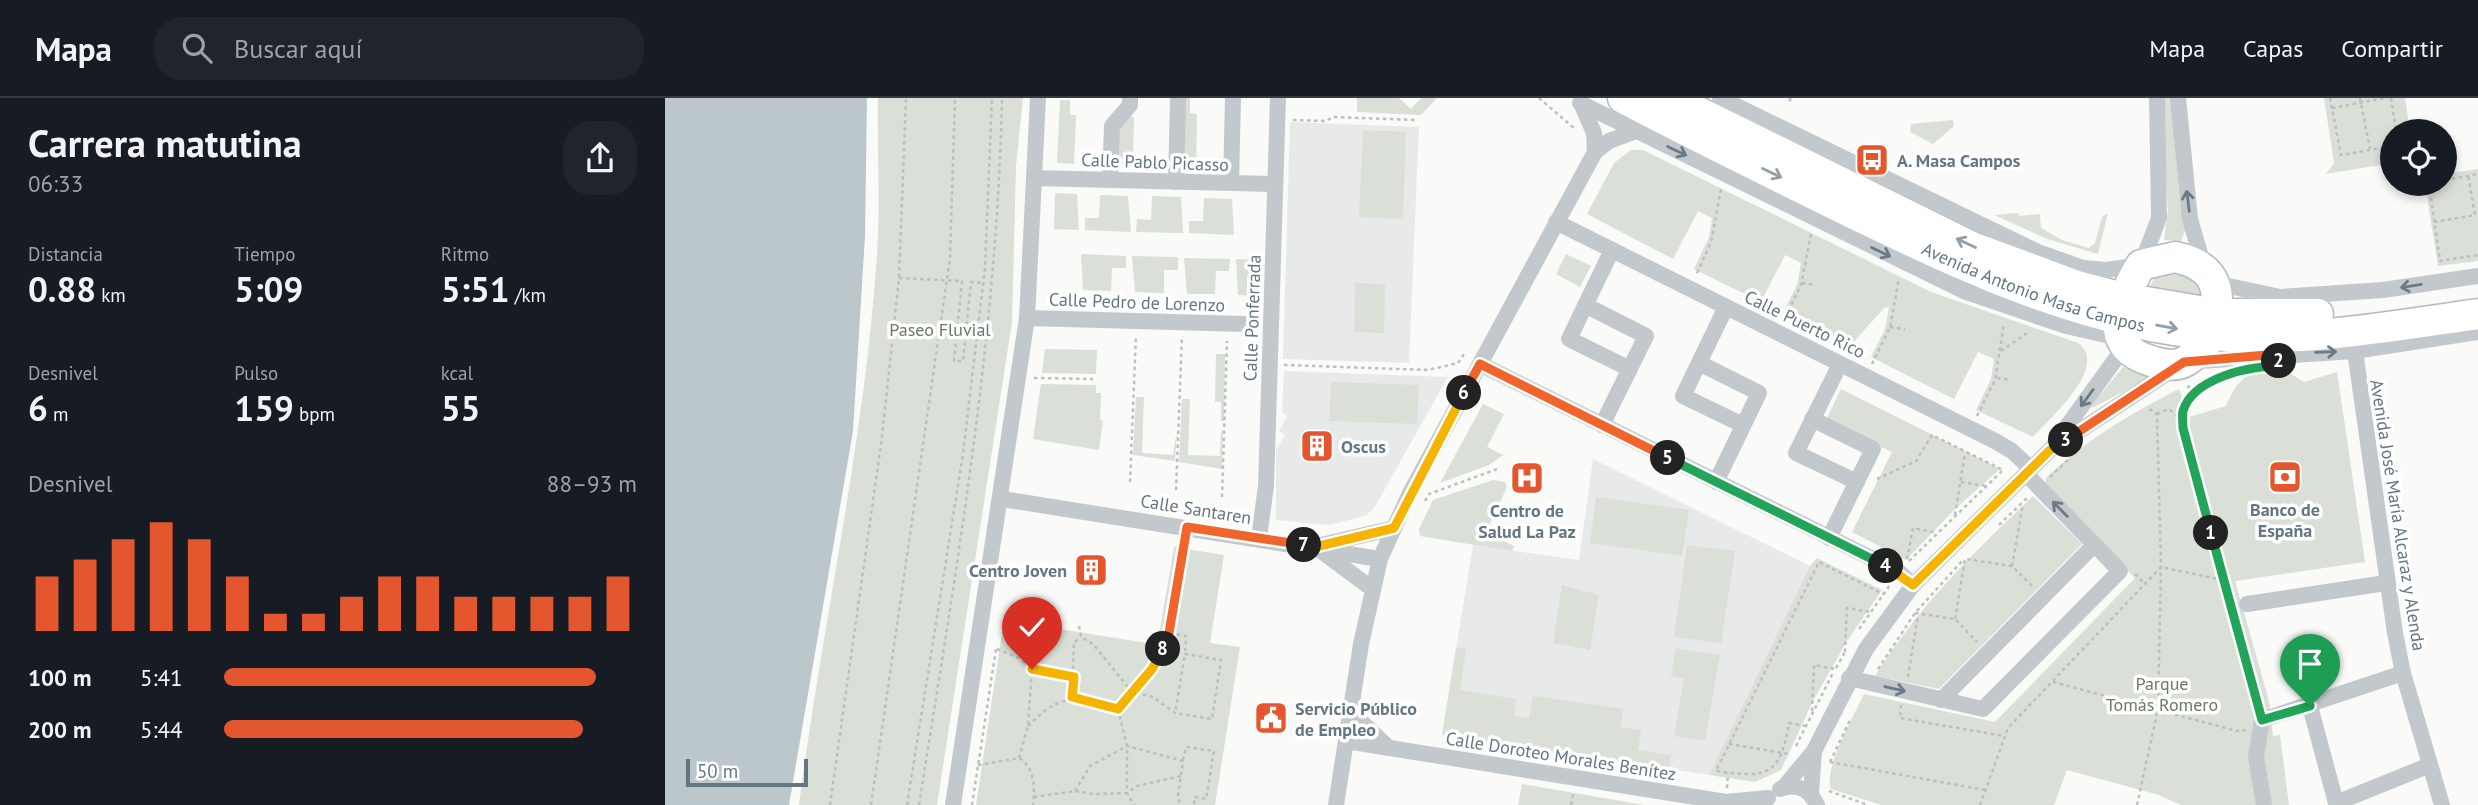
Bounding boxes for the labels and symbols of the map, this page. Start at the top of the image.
bus stop icon: A. Masa Campos [1853,141,1891,179]
one-way arrow [1666,145,1687,158]
street label: Calle Pablo Picasso [1081,148,1229,176]
place label: A. Masa Campos [1897,149,2021,172]
one-way arrow [1761,167,1782,181]
one-way arrow [2181,190,2194,213]
street label: Avenida Antonio Masa Campos [1919,236,2147,336]
one-way arrow [1956,236,1977,249]
one-way arrow [1870,245,1891,259]
street label: Calle Ponferrada [1238,254,1266,382]
one-way arrow [2400,280,2422,293]
street label: Calle Puerto Rico [1741,285,1869,363]
street label: Calle Pedro de Lorenzo [1049,287,1225,317]
park label: Paseo Fluvial [889,318,991,341]
one-way arrow [2155,321,2178,334]
pin: 2 [2261,344,2297,378]
one-way arrow [2314,346,2337,359]
pin: 6 [1447,376,1481,410]
street label: Avenida José María Alcaraz y Alenda [2365,378,2431,652]
one-way arrow [2080,388,2094,407]
pin: 3 [2049,422,2083,458]
building icon: Oscus [1298,427,1336,465]
place label: Oscus [1341,435,1386,458]
pin: 5 [1651,440,1685,476]
bank icon: Banco de España [2266,458,2304,496]
hospital icon: Centro de Salud La Paz [1508,459,1546,497]
street label: Calle Santaren [1139,489,1253,529]
place label: Banco de España [2250,498,2320,542]
place label: Centro de Salud La Paz [1478,499,1576,543]
one-way arrow [2051,501,2068,518]
pin: 1 [2193,516,2229,550]
pin: 7 [1287,528,1321,562]
pin: 4 [1869,548,1903,584]
building icon: Centro Joven [1072,551,1110,589]
place label: Centro Joven [969,559,1067,582]
pin [1002,597,1062,669]
pin: 8 [1145,632,1181,666]
pin [2280,634,2340,706]
park label: Parque Tomás Romero [2106,672,2218,716]
one-way arrow [1883,683,1906,697]
place label: Servicio Público de Empleo [1295,697,1417,741]
public building icon: Servicio Público de Empleo [1252,699,1290,737]
street label: Calle Doroteo Morales Benítez [1444,726,1678,786]
scale bar [686,756,809,788]

